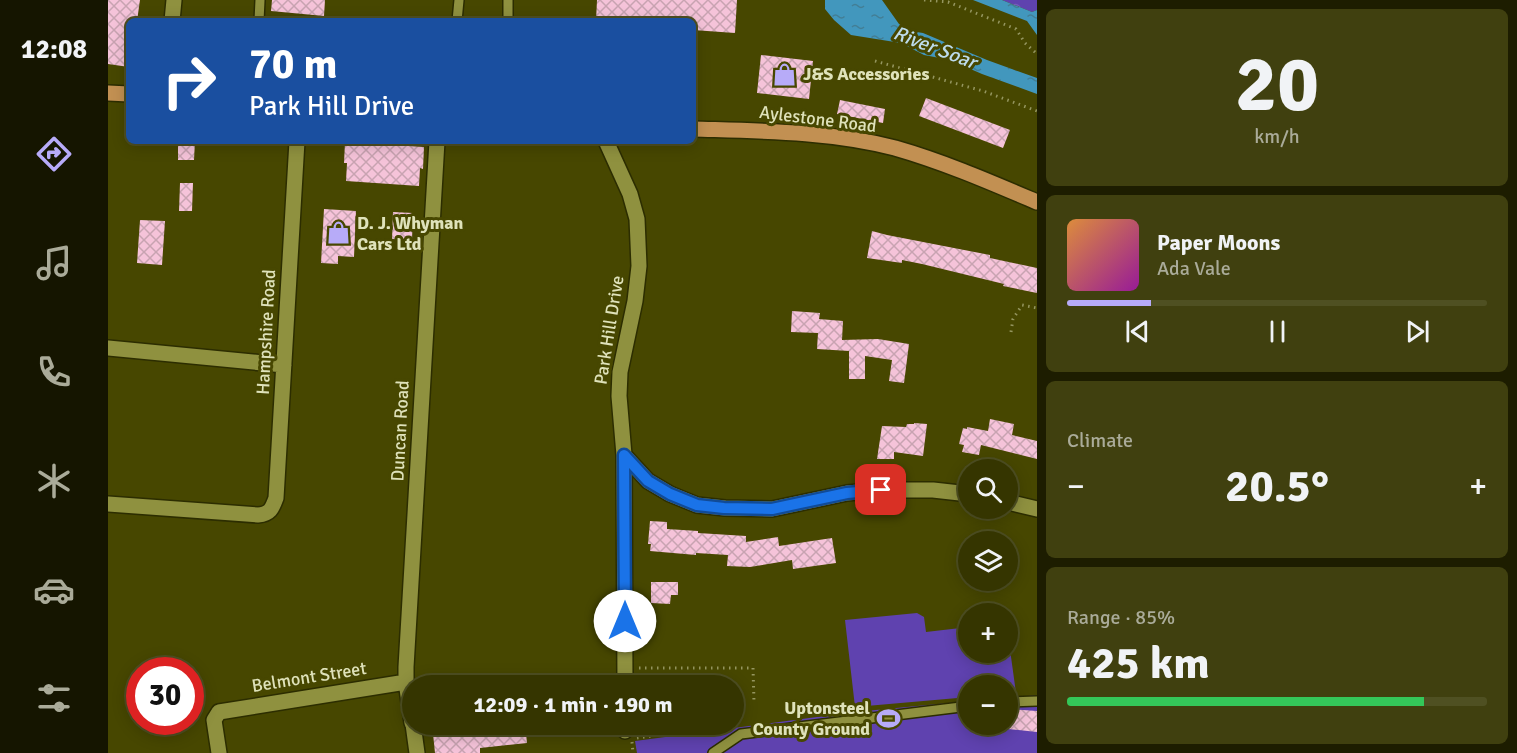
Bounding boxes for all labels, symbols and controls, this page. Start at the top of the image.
water label: River Soar [890,20,982,76]
text: 12:08 [21,33,87,66]
text: 20 [1235,37,1319,133]
text: 70 m [249,39,338,90]
icon: right [150,42,228,120]
shop icon: J&S Accessories [772,61,798,87]
place label: J&S Accessories [803,63,929,85]
text: Park Hill Drive [249,90,414,123]
street label: Aylestone Road [758,101,878,137]
text: km/h [1254,124,1300,149]
icon: directions [33,133,75,175]
place label: D. J. Whyman Cars Ltd [357,212,464,255]
shop icon: D. J. Whyman Cars Ltd [326,220,352,246]
text: Paper Moons [1157,229,1280,256]
icon: music [33,242,75,284]
text: Ada Vale [1157,256,1231,281]
street label: Hampshire Road [252,269,280,395]
street label: Park Hill Drive [590,274,628,386]
icon: previous [1121,315,1154,348]
icon: pause [1261,315,1294,348]
icon: next [1401,315,1434,348]
icon: phone [33,351,75,393]
street label: Duncan Road [386,380,414,482]
text: Climate [1067,428,1133,453]
map controls [958,459,1018,735]
button: search [958,459,1018,519]
text: 20.5° [1225,459,1329,514]
icon: climate [33,460,75,502]
pin [855,464,906,515]
text: − [1067,466,1085,507]
text: + [1469,466,1487,507]
icon: arrive [864,473,897,506]
button: layers [958,531,1018,591]
icon: car [33,569,75,611]
position arrow [593,589,657,653]
button: + [958,603,1018,663]
text: Range · 85% [1067,605,1175,630]
text: 425 km [1067,636,1210,691]
speed limit sign: 30 [126,657,204,735]
street label: Belmont Street [250,657,368,697]
button: − [958,675,1018,735]
icon: filters [33,677,75,719]
text: 12:09 · 1 min · 190 m [473,691,673,718]
place label: Uptonsteel County Ground [753,697,870,740]
sports icon: Uptonsteel County Ground [875,705,901,731]

